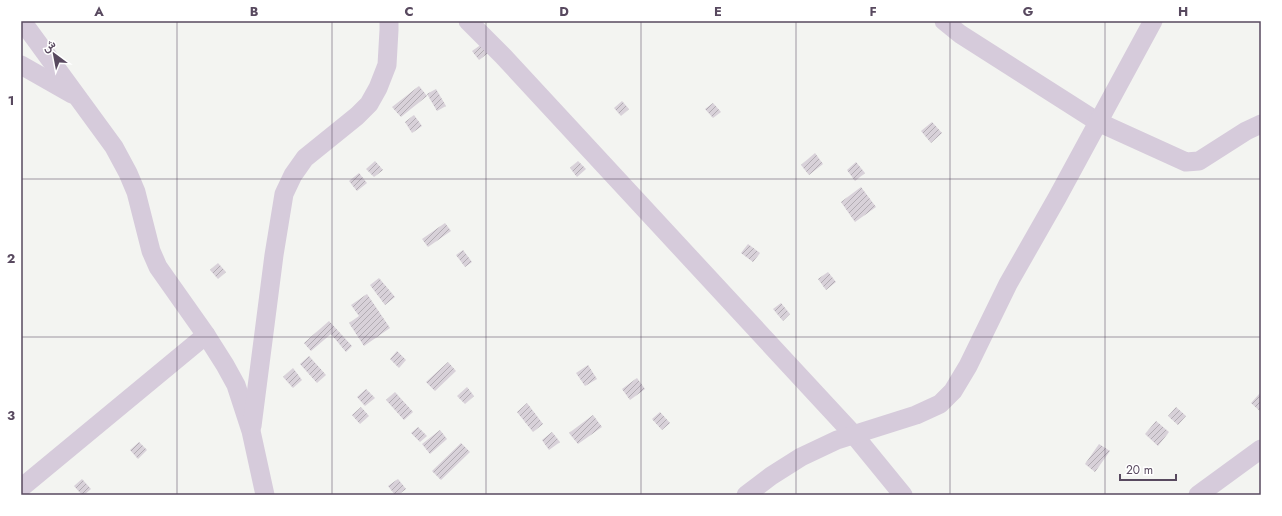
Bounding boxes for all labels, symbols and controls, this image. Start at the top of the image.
text: A [93,2,104,21]
text: B [250,2,259,21]
text: C [404,2,414,21]
text: D [559,2,569,21]
text: E [714,2,722,21]
text: F [869,2,877,21]
text: G [1023,2,1034,21]
text: H [1178,2,1188,21]
north arrow [34,34,74,74]
text: ش [39,35,59,56]
text: 1 [8,91,14,110]
text: 2 [7,249,15,268]
text: 3 [7,406,15,425]
scale bar [1120,456,1176,482]
text: 20 m [1126,461,1153,479]

